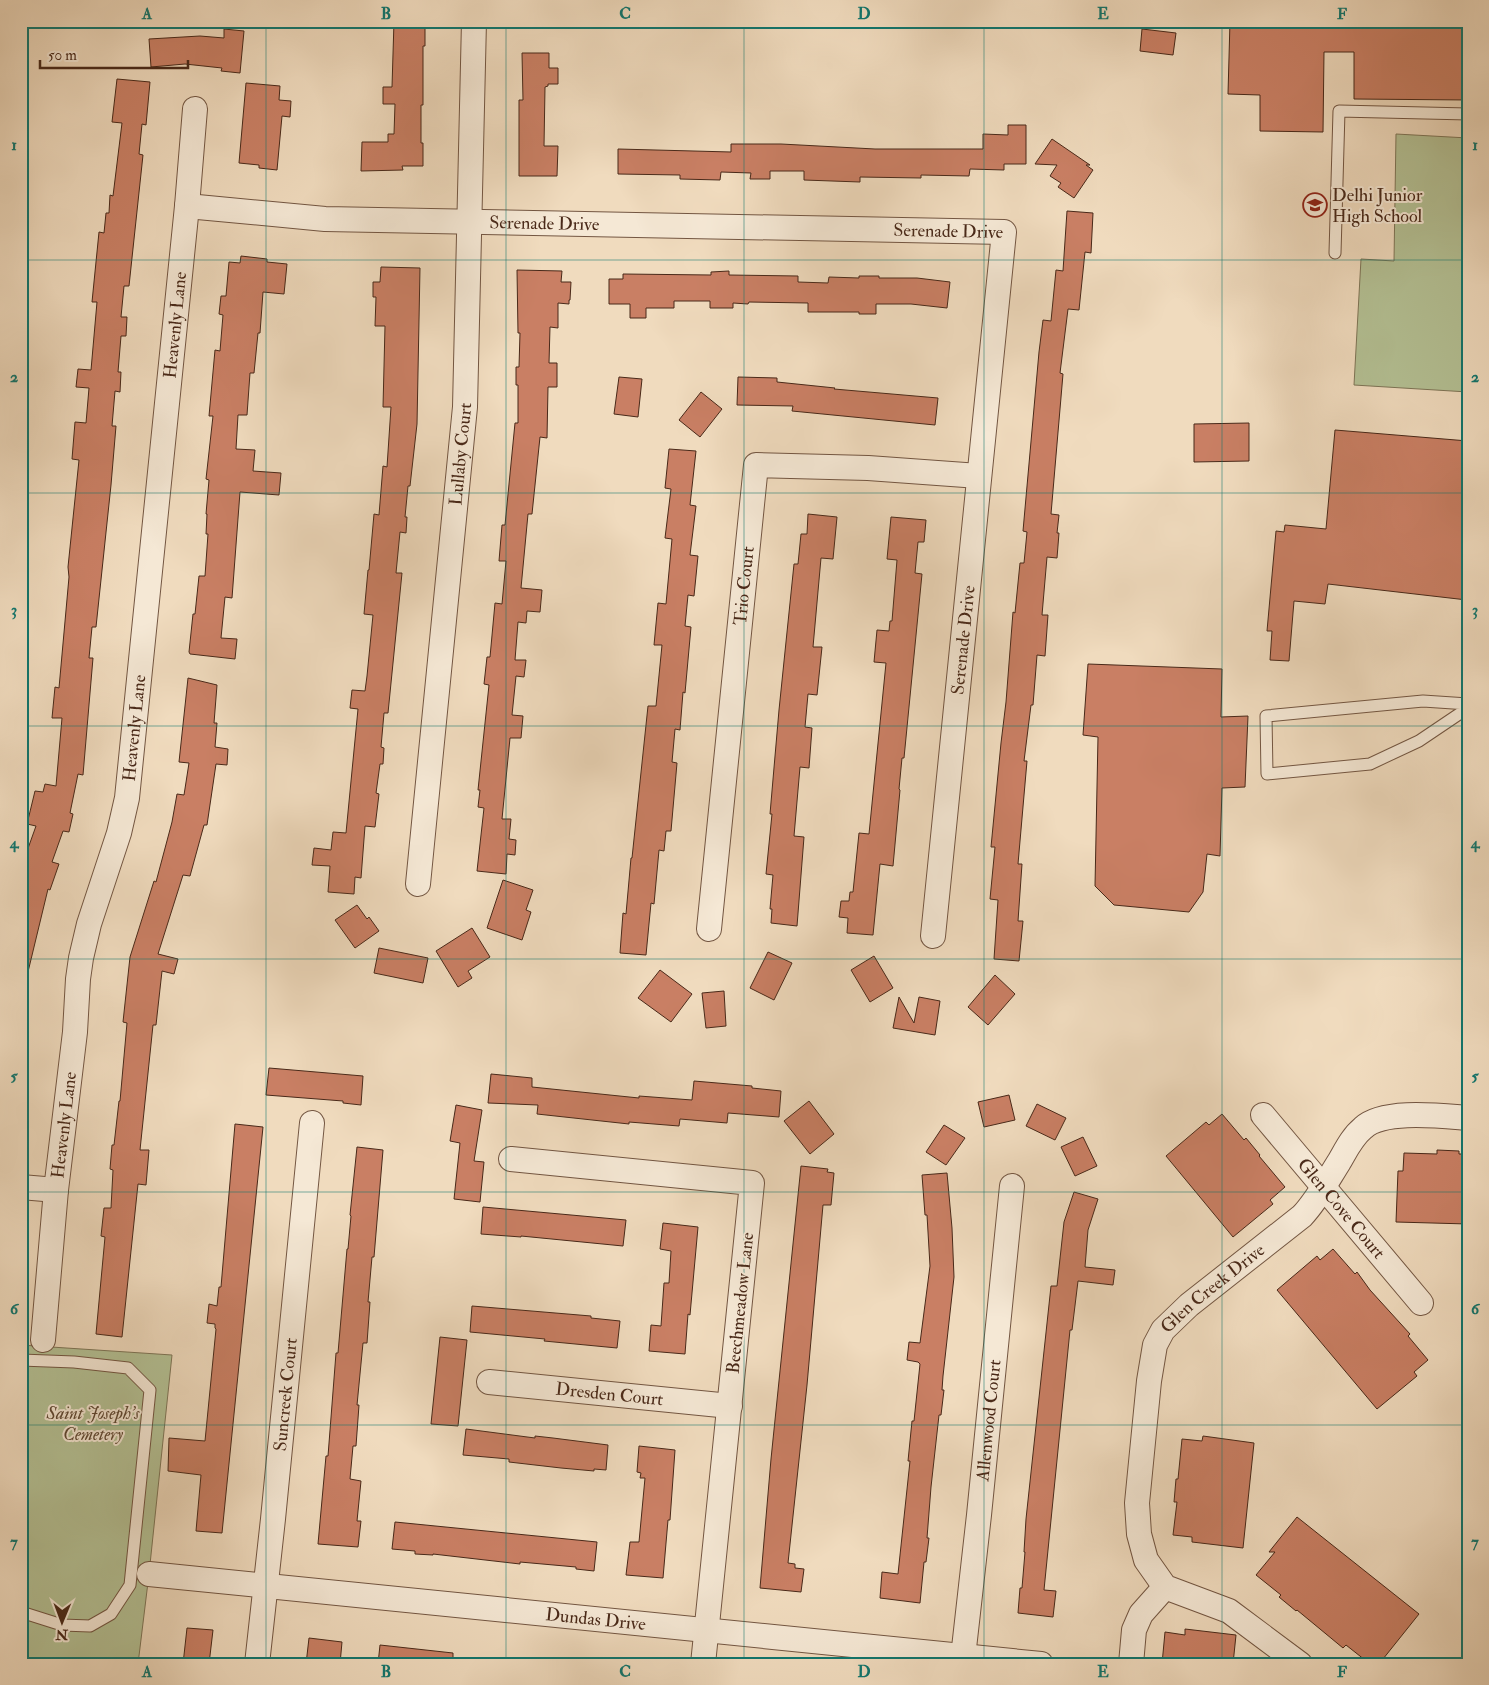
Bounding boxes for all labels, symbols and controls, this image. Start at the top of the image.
text: A [141,4,153,24]
text: B [381,4,391,24]
text: C [619,4,631,24]
text: D [857,4,871,24]
text: E [1097,4,1109,24]
text: F [1337,4,1347,24]
scale bar [40,38,188,70]
text: 50 m [48,46,77,65]
text: 1 [11,135,17,155]
text: 1 [1472,135,1478,155]
place label: Delhi Junior High School [1332,184,1423,228]
school or university icon: Delhi Junior High School [1302,192,1328,218]
street label: Serenade Drive [489,211,600,236]
street label: Serenade Drive [893,219,1004,244]
street label: Heavenly Lane [159,270,192,380]
text: 2 [10,367,18,387]
text: 2 [1471,367,1479,387]
street label: Lullaby Court [444,402,477,507]
street label: Trio Court [729,545,760,626]
street label: Serenade Drive [946,584,981,696]
text: 3 [11,600,17,620]
text: 3 [1472,600,1478,620]
street label: Heavenly Lane [118,673,151,783]
text: 4 [9,833,20,853]
text: 4 [1470,833,1481,853]
text: 5 [10,1066,18,1086]
text: 5 [1471,1066,1479,1086]
street label: Heavenly Lane [46,1070,82,1180]
street label: Glen Cove Court [1292,1154,1390,1264]
street label: Beechmeadow Lane [722,1231,759,1375]
street label: Glen Creek Drive [1156,1238,1270,1338]
text: 6 [10,1299,20,1319]
text: 6 [1471,1299,1481,1319]
street label: Suncreek Court [269,1337,303,1452]
street label: Allenwood Court [971,1358,1007,1483]
street label: Dresden Court [554,1378,665,1411]
park label: Saint Joseph’s Cemetery [46,1402,140,1446]
text: 7 [10,1532,18,1552]
text: 7 [1471,1532,1479,1552]
north arrow [38,1598,88,1648]
street label: Dundas Drive [544,1603,647,1636]
text: N [55,1626,69,1643]
text: A [141,1662,153,1682]
text: B [381,1662,391,1682]
text: C [619,1662,631,1682]
text: D [857,1662,871,1682]
text: E [1097,1662,1109,1682]
text: F [1337,1662,1347,1682]

